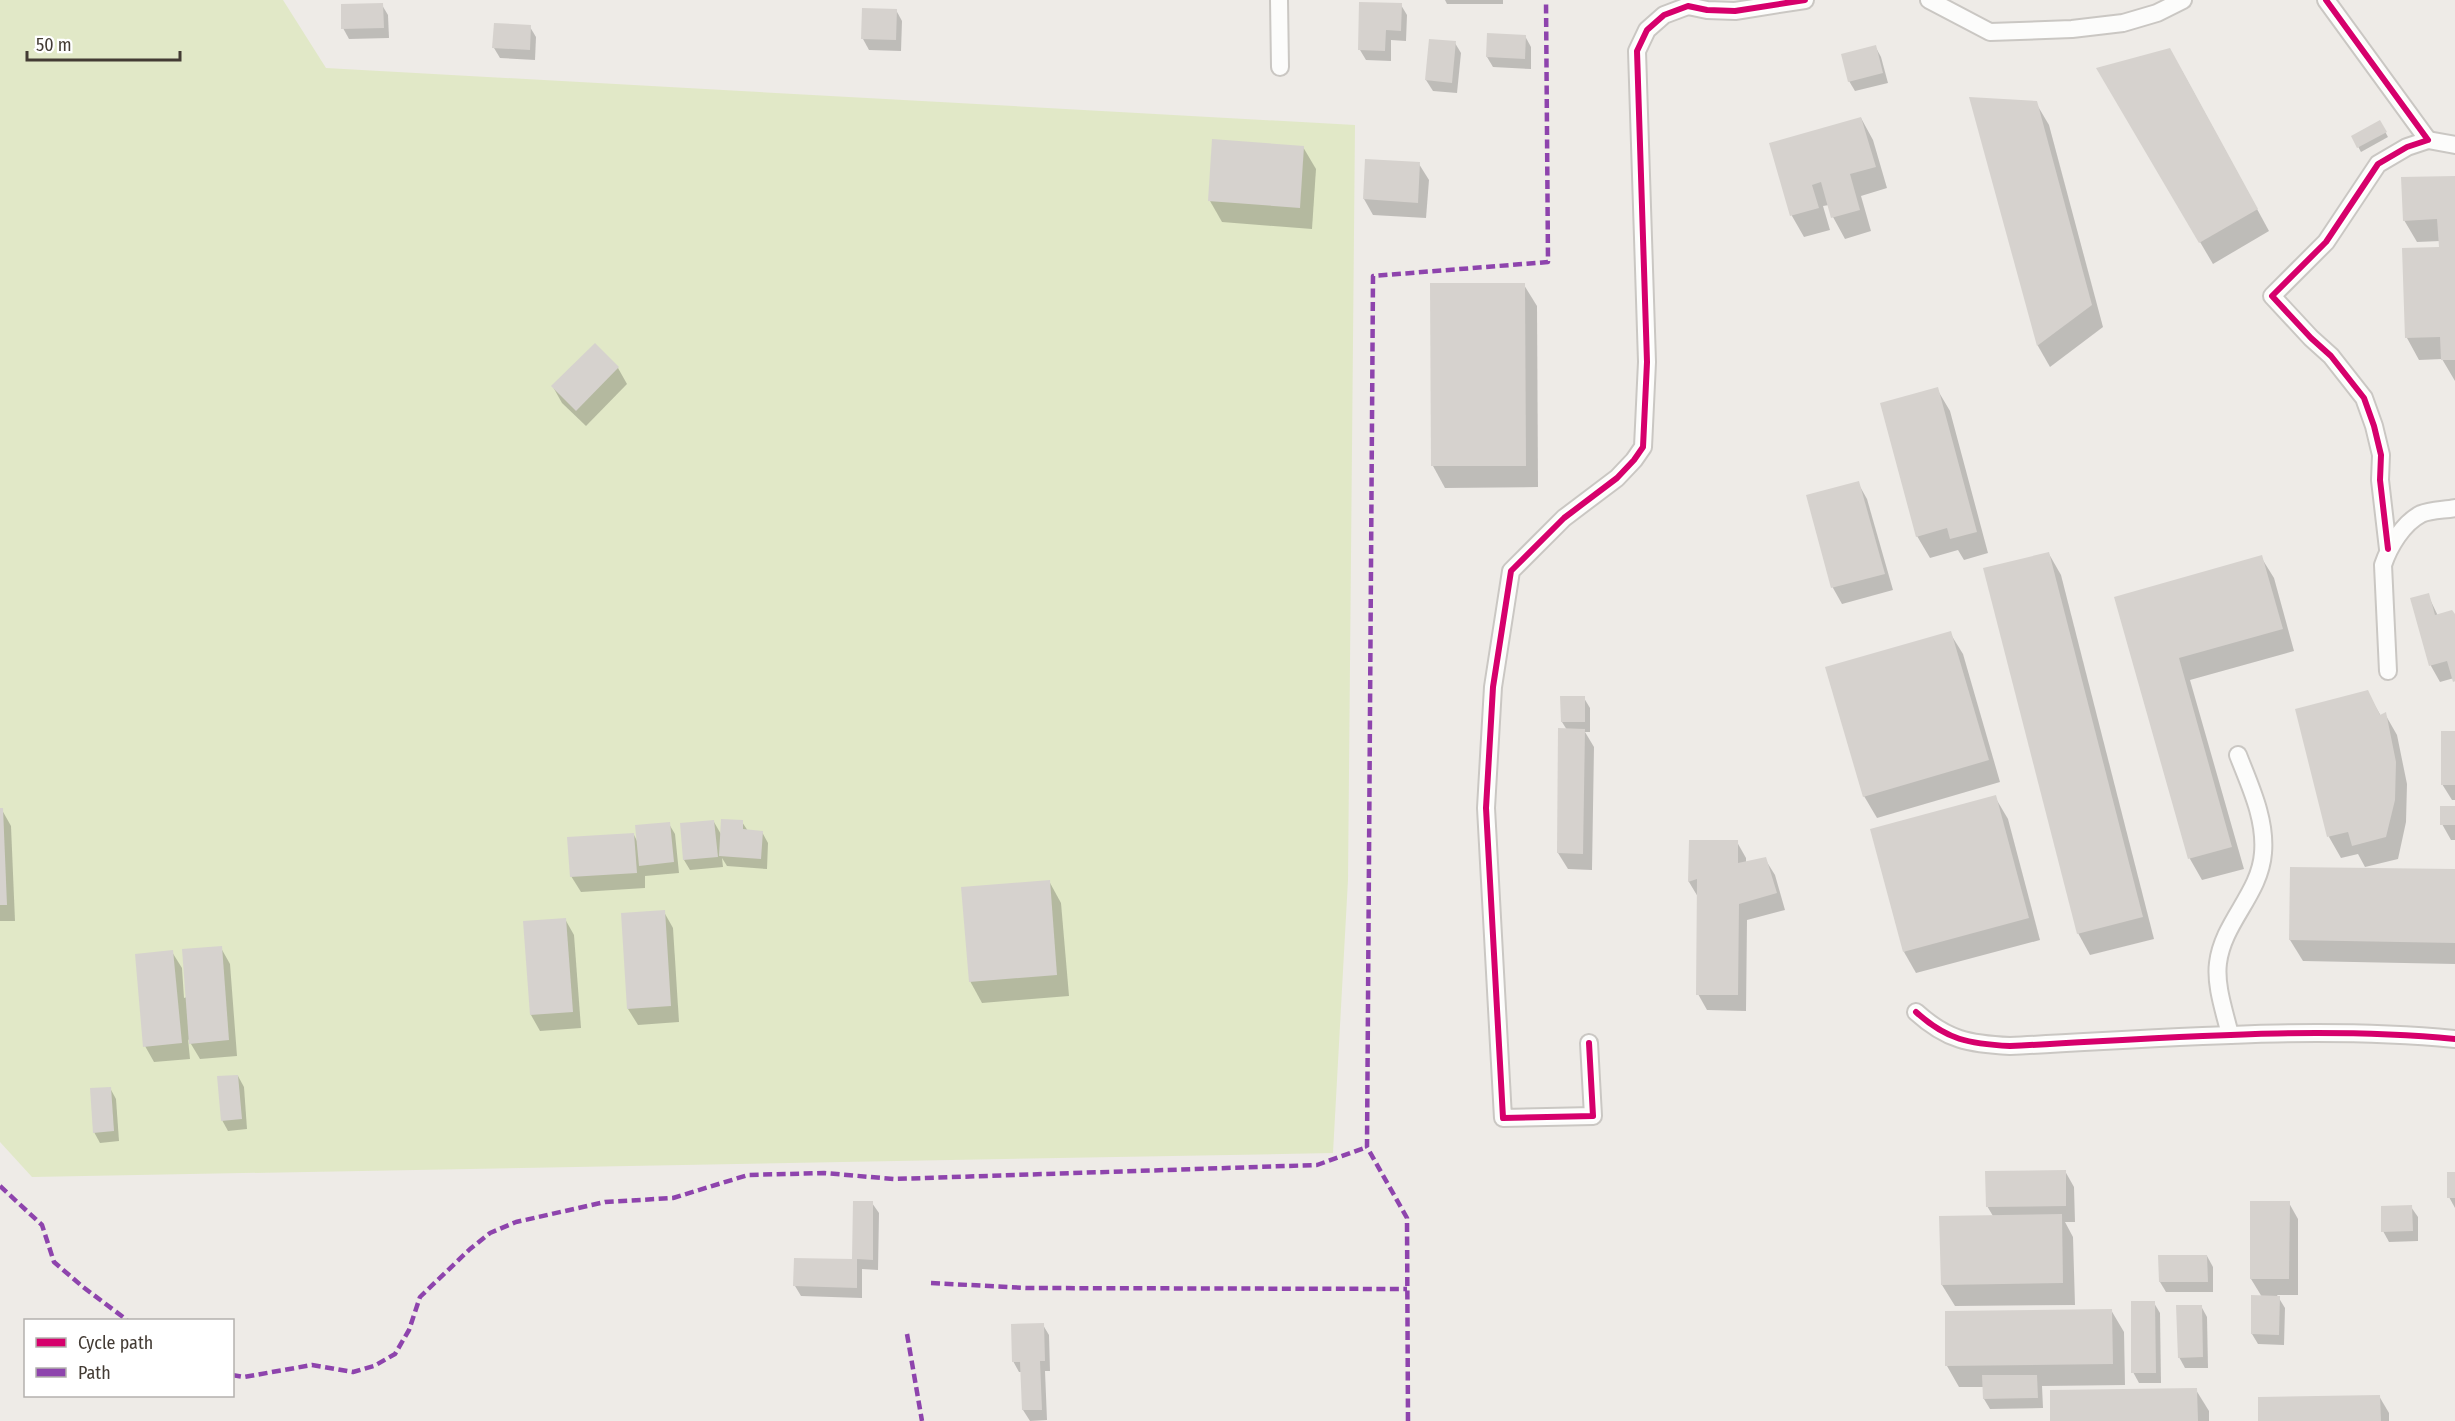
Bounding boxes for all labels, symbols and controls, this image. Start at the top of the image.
scale bar [27,24,180,62]
text: 50 m [36,34,72,56]
legend [24,1319,234,1397]
text: Cycle path [78,1332,153,1354]
text: Path [78,1362,111,1384]

